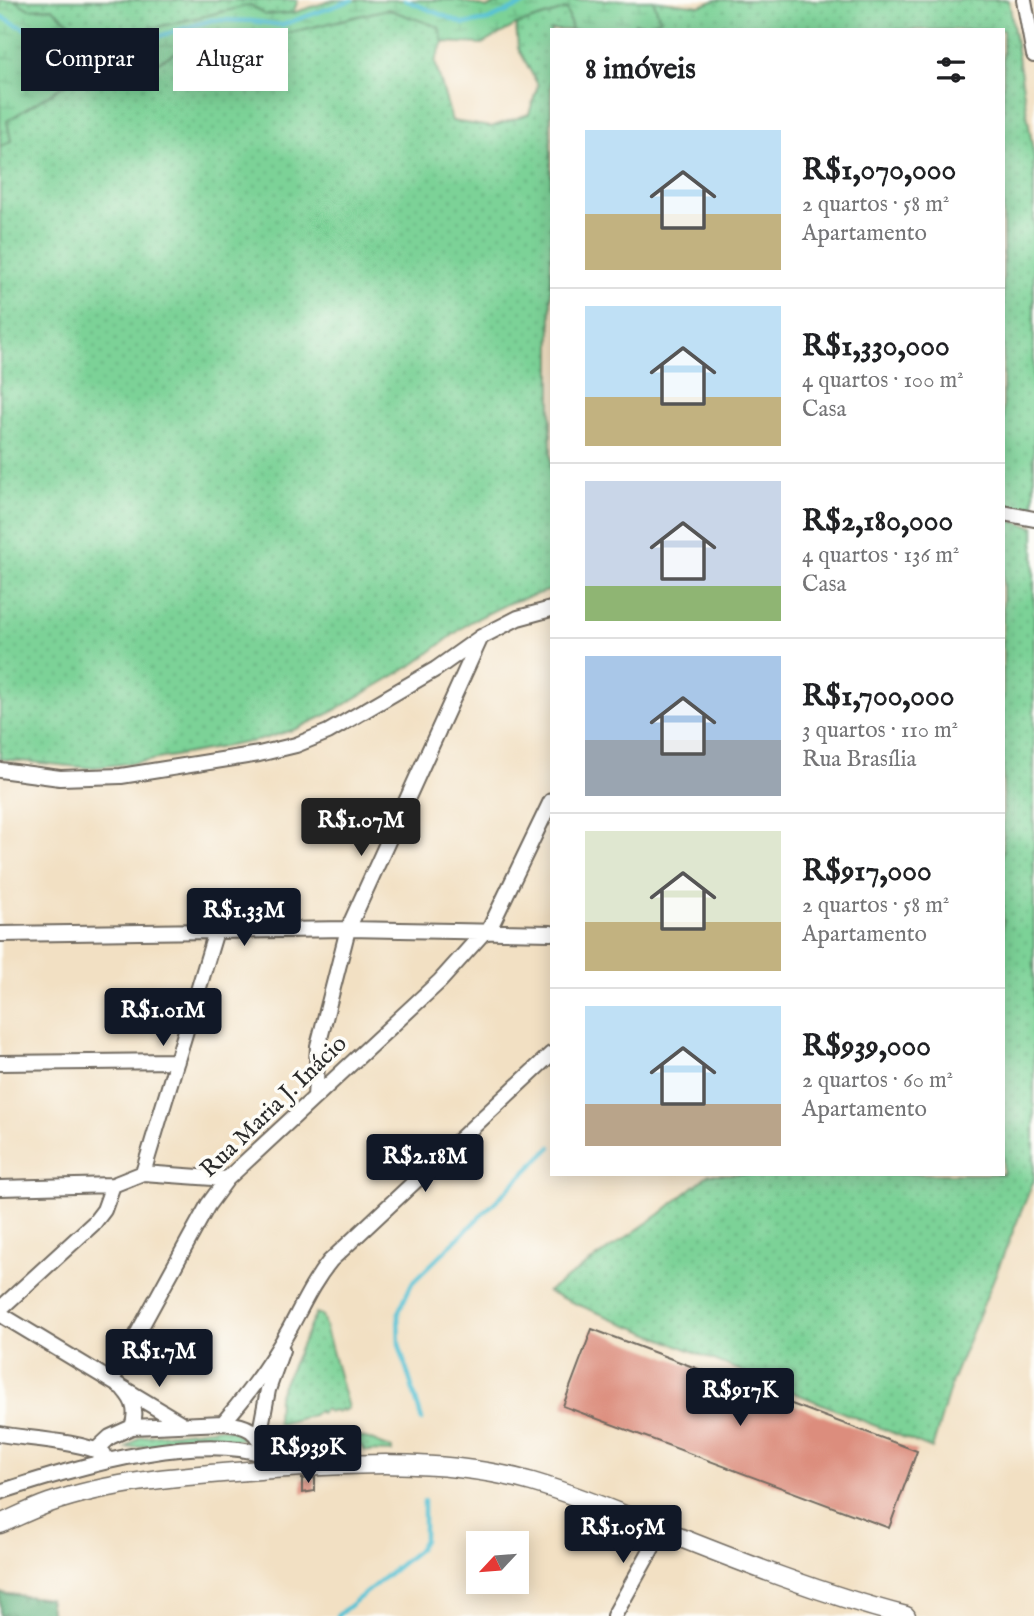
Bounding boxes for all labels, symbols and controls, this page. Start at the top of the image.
chip: Comprar [21,28,159,91]
chip: Alugar [173,28,288,91]
text: 8 imóveis [585,51,696,89]
icon: filters [932,51,970,89]
text: R$1,070,000 [802,152,956,190]
icon: home [641,158,725,242]
text: 2 quartos · 58 m² [802,190,949,219]
text: Apartamento [802,219,927,248]
text: R$1,330,000 [802,328,950,366]
icon: home [641,334,725,418]
text: 4 quartos · 100 m² [802,366,964,395]
text: Casa [802,395,846,424]
text: R$2,180,000 [802,503,953,541]
icon: home [641,509,725,593]
text: 4 quartos · 136 m² [802,541,959,570]
text: Casa [802,570,846,599]
text: R$1,700,000 [802,678,955,716]
icon: home [641,684,725,768]
text: 3 quartos · 110 m² [802,716,958,745]
text: Rua Brasília [802,745,917,774]
pin: R$1.07M [296,798,426,858]
text: R$1.07M [317,806,405,835]
text: R$917,000 [802,853,932,891]
icon: home [641,859,725,943]
pin: R$1.33M [179,888,309,948]
text: 2 quartos · 58 m² [802,891,949,920]
text: R$1.33M [203,896,285,925]
text: Apartamento [802,920,927,949]
pin: R$1.01M [98,988,228,1048]
text: R$1.01M [121,996,205,1025]
text: R$939,000 [802,1028,931,1066]
street label: Rua Maria J. Inácio [194,1029,354,1185]
icon: home [641,1034,725,1118]
text: 2 quartos · 60 m² [802,1066,953,1095]
text: Apartamento [802,1095,927,1124]
pin: R$2.18M [360,1134,490,1194]
text: R$2.18M [382,1142,468,1171]
pin: R$1.7M [102,1330,216,1389]
text: R$1.7M [122,1337,196,1366]
pin: R$917K [683,1368,797,1428]
text: R$917K [702,1376,778,1405]
pin: R$939K [251,1426,365,1485]
text: R$939K [270,1433,346,1462]
pin: R$1.05M [558,1506,688,1565]
text: R$1.05M [581,1513,665,1542]
north arrow [466,1531,528,1594]
map controls [466,1531,529,1594]

